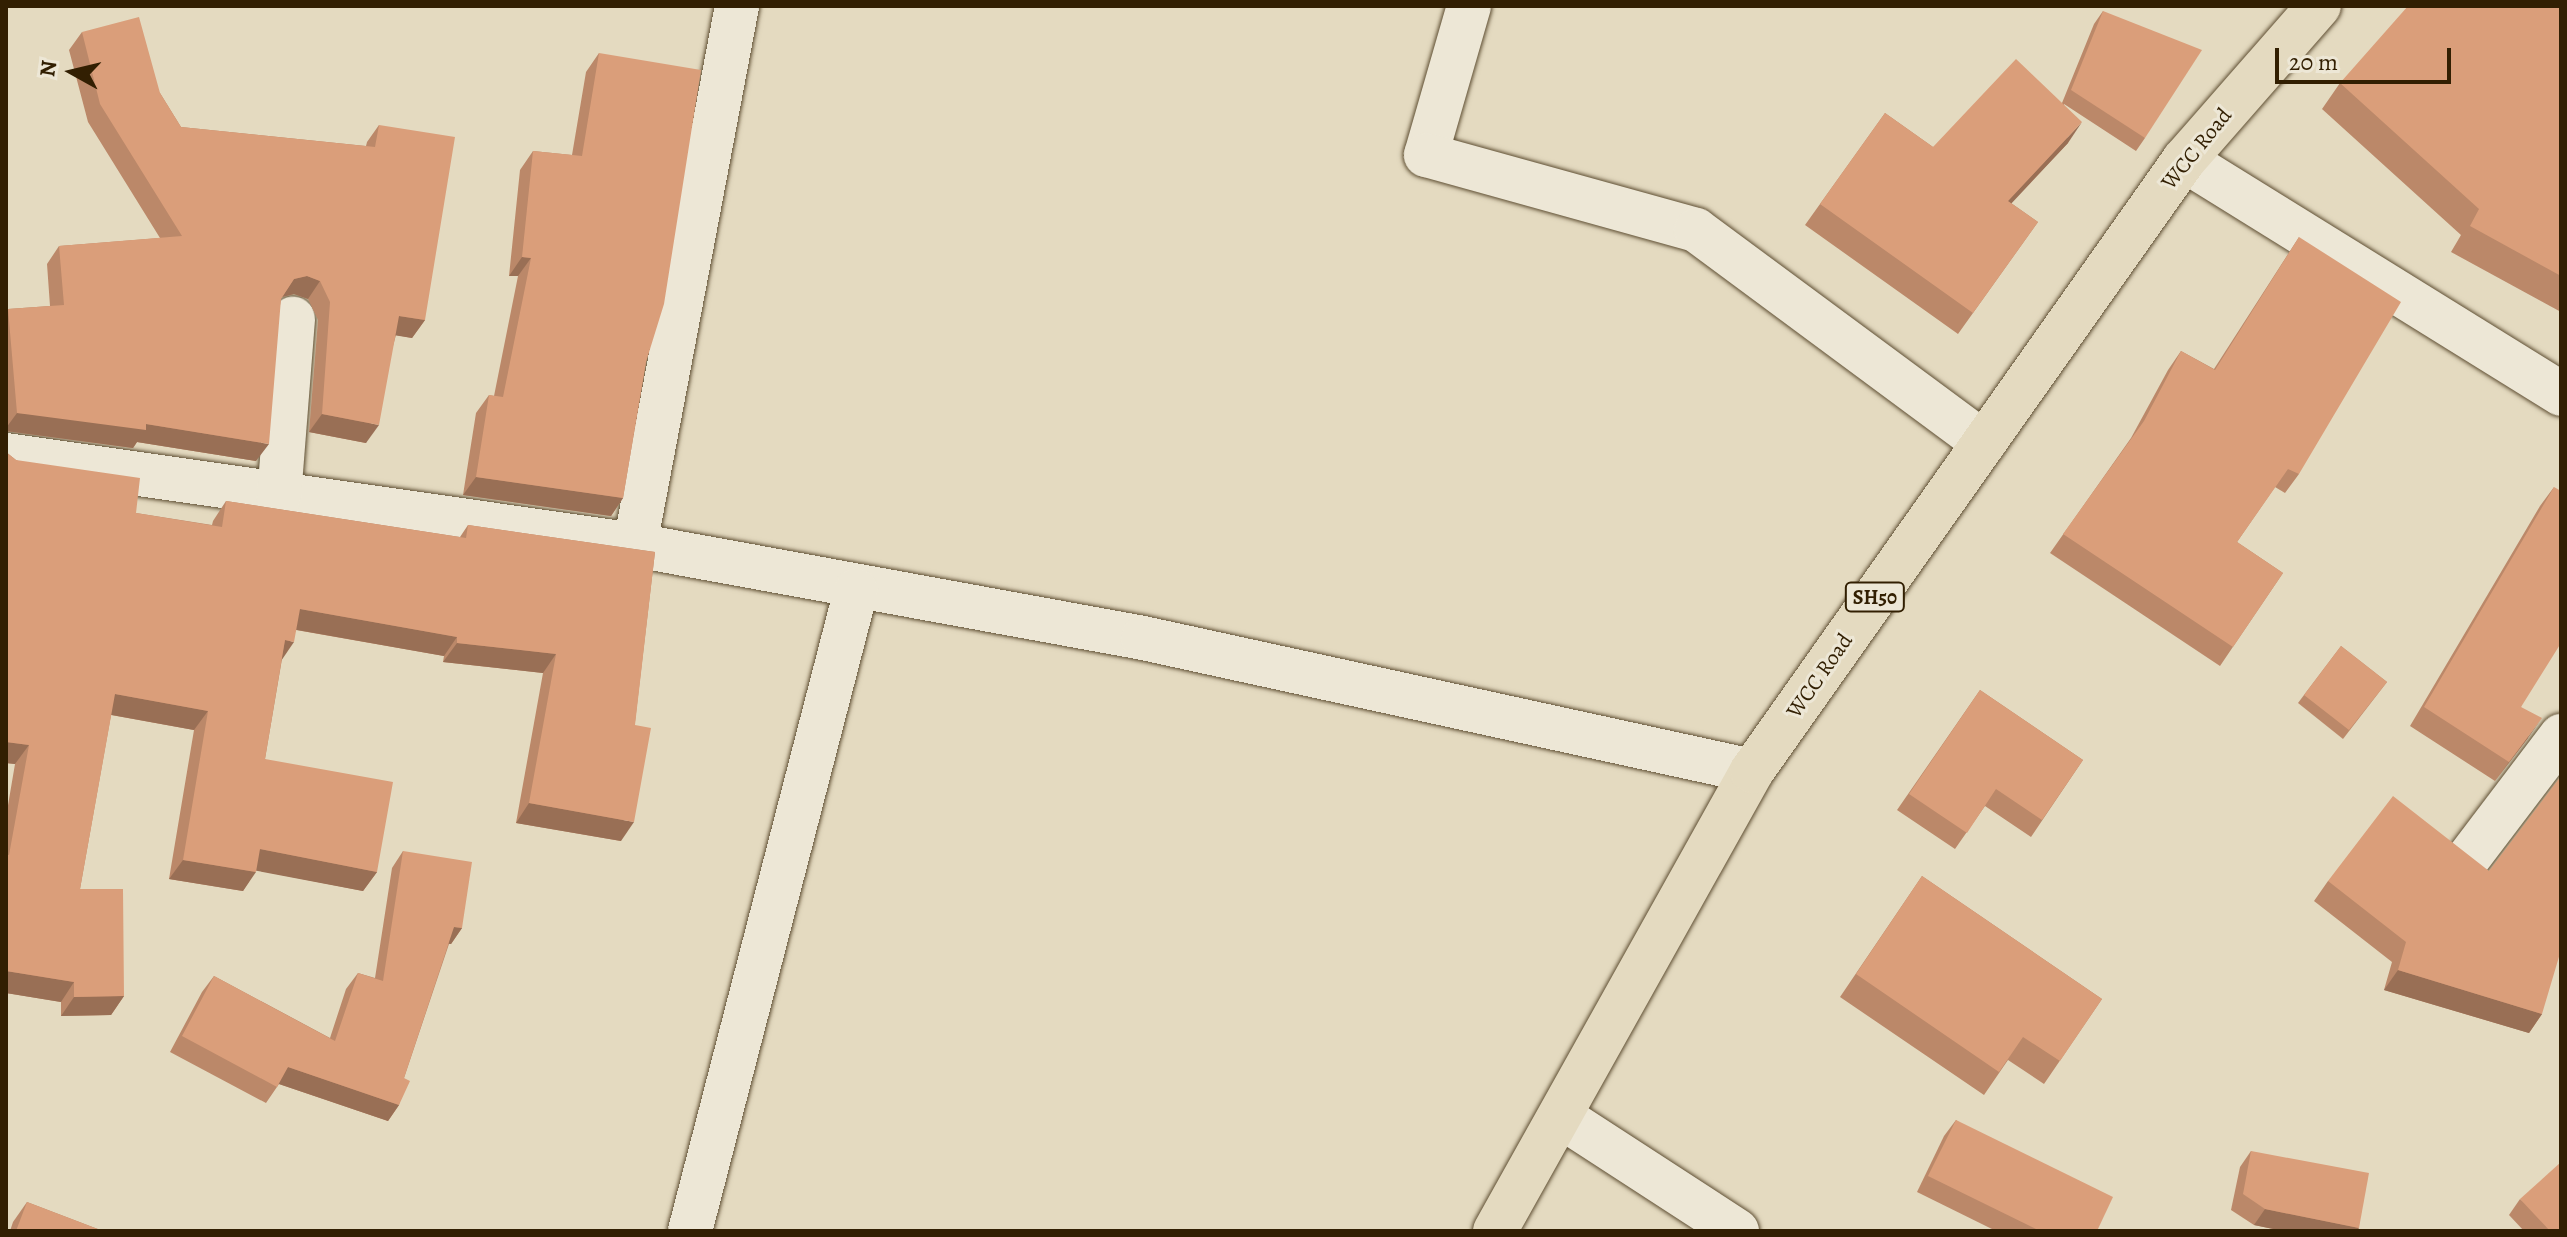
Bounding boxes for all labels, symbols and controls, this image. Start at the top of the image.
north arrow [32,32,112,112]
scale bar [2279,32,2455,82]
text: 20 m [2289,46,2338,78]
text: N [32,59,64,79]
street label: WCC Road [2156,103,2238,195]
road number: SH50 [1843,581,1907,613]
street label: WCC Road [1781,629,1859,723]

